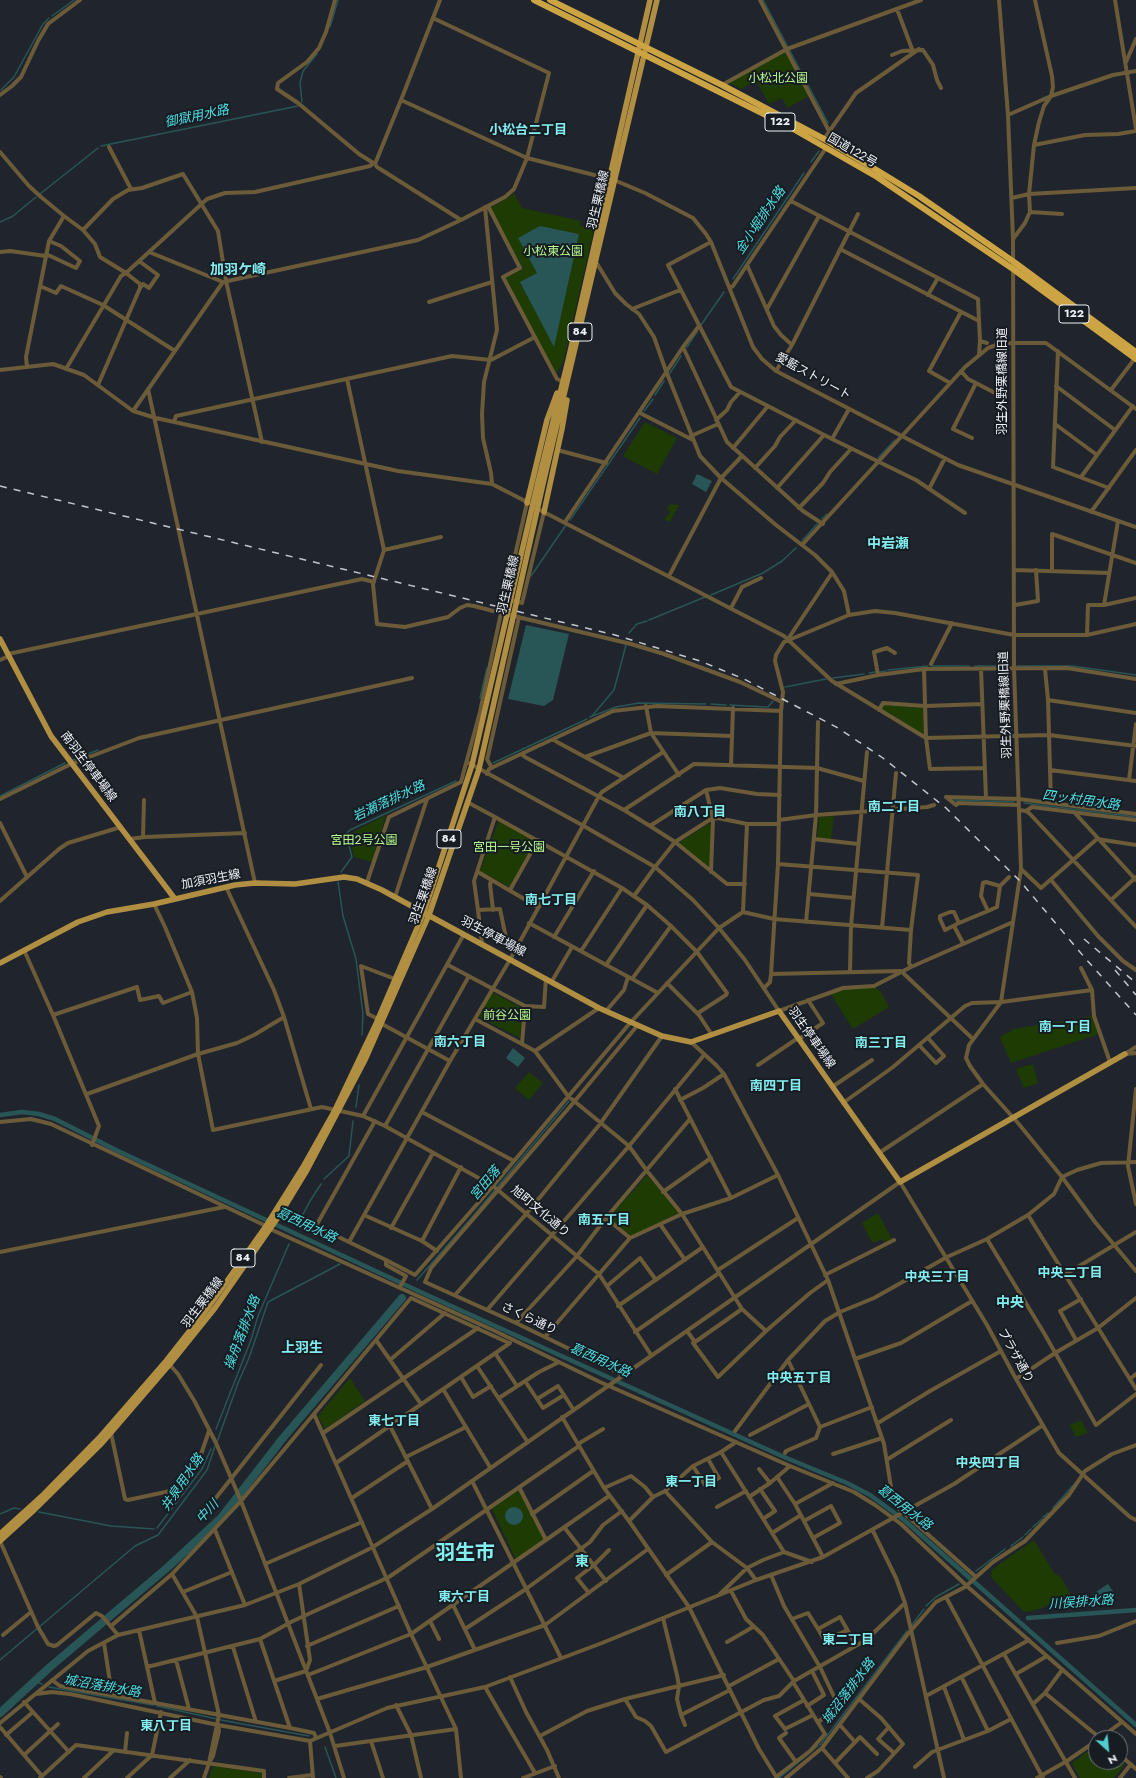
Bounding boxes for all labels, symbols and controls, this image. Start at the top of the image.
park label: 小松北公園 [748,72,808,86]
water label: 御獄用水路 [164,103,230,131]
road number: 122 [765,113,795,131]
district label: 小松台二丁目 [489,123,567,139]
street label: 国道122号 [825,131,879,171]
street label: 羽生栗橋線 [585,169,613,231]
water label: 金小堀排水路 [733,184,789,258]
park label: 小松東公園 [523,245,583,259]
district label: 加羽ケ崎 [210,263,266,279]
road number: 122 [1059,305,1089,323]
road number: 84 [568,323,592,341]
street label: 羽生外野栗橋線旧道 [996,327,1010,435]
street label: 愛藍ストリート [773,350,853,404]
district label: 中岩瀬 [867,537,909,553]
street label: 羽生栗橋線 [495,554,523,616]
street label: 羽生外野栗橋線旧道 [997,651,1015,759]
street label: 南羽生停車場線 [57,729,119,805]
water label: 岩瀬落排水路 [350,778,428,826]
water label: 四ッ村用水路 [1041,788,1121,814]
district label: 南二丁目 [868,800,920,816]
district label: 南八丁目 [674,805,726,821]
road number: 84 [437,830,461,848]
park label: 宮田２号公園 [331,834,397,848]
park label: 宮田一号公園 [473,841,545,855]
street label: 羽生栗橋線 [407,865,441,927]
street label: 加須羽生線 [180,867,242,893]
district label: 南七丁目 [525,893,577,909]
street label: 羽生停車場線 [458,914,528,960]
street label: 羽生停車場線 [784,1004,838,1072]
park label: 前谷公園 [483,1009,531,1023]
district label: 南一丁目 [1039,1020,1091,1036]
district label: 南六丁目 [434,1035,486,1051]
district label: 南三丁目 [855,1036,907,1052]
district label: 南四丁目 [750,1079,802,1095]
water label: 宮田落 [467,1164,505,1204]
street label: 旭町文化通り [508,1183,572,1241]
water label: 葛西用水路 [273,1205,339,1247]
district label: 南五丁目 [578,1213,630,1229]
road number: 84 [231,1249,255,1267]
district label: 中央二丁目 [1038,1266,1102,1282]
district label: 中央三丁目 [905,1270,969,1286]
street label: 羽生栗橋線 [179,1275,227,1331]
water label: 操舟落排水路 [222,1294,264,1372]
district label: 中央 [996,1296,1024,1312]
street label: さくら通り [499,1300,559,1338]
street label: プラザ通り [994,1326,1036,1386]
district label: 上羽生 [281,1341,323,1357]
water label: 葛西用水路 [567,1341,633,1381]
district label: 中央五丁目 [767,1371,831,1387]
district label: 東七丁目 [368,1414,420,1430]
water label: 井泉用水路 [158,1452,208,1514]
district label: 中央四丁目 [956,1456,1020,1472]
district label: 東一丁目 [665,1475,717,1491]
water label: 葛西用水路 [874,1482,934,1534]
water label: 中川 [193,1497,223,1527]
district label: 羽生市 [435,1542,495,1566]
district label: 東 [575,1555,589,1571]
district label: 東六丁目 [438,1590,490,1606]
water label: 川俣排水路 [1048,1593,1114,1613]
district label: 東二丁目 [822,1633,874,1649]
water label: 城沼落排水路 [819,1656,879,1728]
water label: 城沼落排水路 [62,1673,142,1701]
district label: 東八丁目 [140,1719,192,1735]
north arrow [1088,1730,1128,1770]
text: N [1105,1751,1121,1769]

